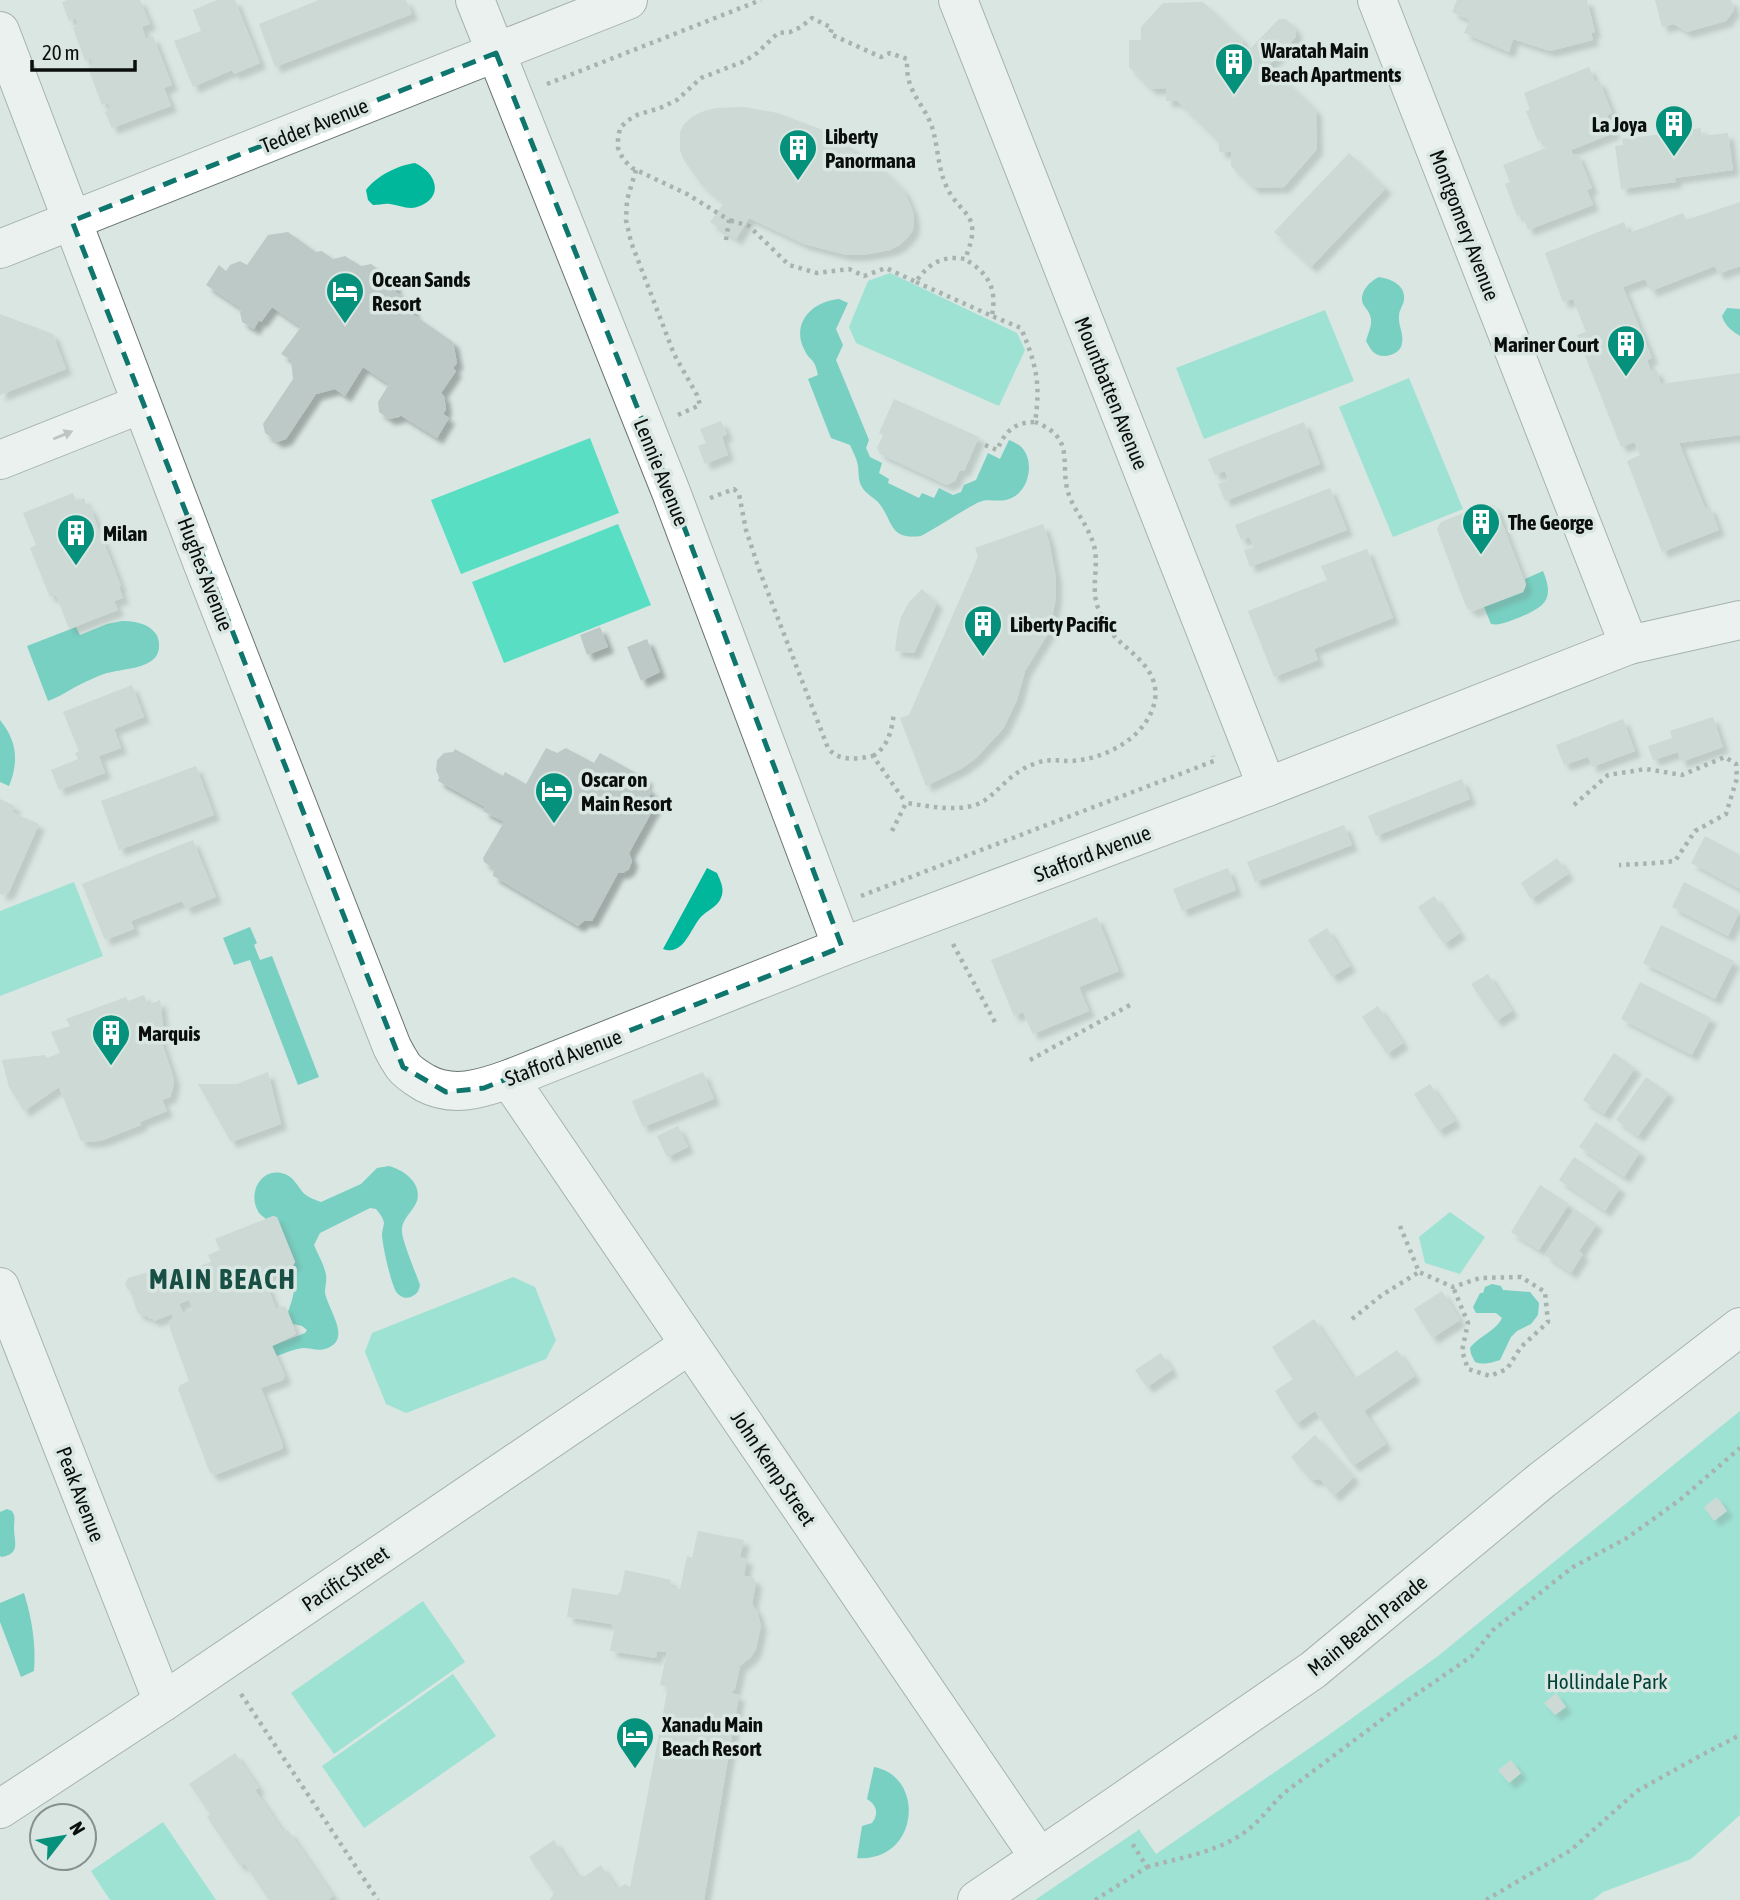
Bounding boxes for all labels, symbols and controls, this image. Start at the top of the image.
scale bar [32,28,135,72]
place label: Waratah Main Beach Apartments [1260,38,1402,86]
text: 20 m [42,40,80,64]
building icon: Waratah Main Beach Apartments [1213,41,1255,96]
street label: Tedder Avenue [257,93,371,157]
building icon: La Joya [1653,103,1695,158]
place label: La Joya [1592,112,1647,136]
place label: Liberty Panormana [825,124,916,172]
building icon: Liberty Panormana [777,127,819,182]
street label: Montgomery Avenue [1425,146,1505,304]
place label: Ocean Sands Resort [372,267,471,315]
hotel icon: Ocean Sands Resort [324,270,366,325]
street label: Mountbatten Avenue [1070,313,1154,473]
building icon: Mariner Court [1605,323,1647,378]
place label: Mariner Court [1494,332,1599,356]
street label: Lennie Avenue [630,415,694,529]
one-way arrow [53,429,74,440]
building icon: The George [1460,501,1502,556]
place label: The George [1508,510,1594,534]
building icon: Milan [55,512,97,567]
street label: Hughes Avenue [173,514,239,634]
place label: Milan [103,521,147,545]
building icon: Liberty Pacific [962,603,1004,658]
place label: Liberty Pacific [1010,612,1117,636]
place label: Oscar on Main Resort [581,767,672,815]
hotel icon: Oscar on Main Resort [533,770,575,825]
street label: Stafford Avenue [1030,820,1154,886]
building icon: Marquis [90,1012,132,1067]
place label: Marquis [138,1021,201,1045]
street label: Stafford Avenue [501,1024,625,1090]
district label: MAIN BEACH [149,1263,297,1295]
street label: John Kemp Street [727,1406,821,1530]
street label: Peak Avenue [52,1443,110,1545]
street label: Pacific Street [297,1540,393,1616]
street label: Main Beach Parade [1303,1570,1431,1680]
park label: Hollindale Park [1547,1669,1667,1693]
place label: Xanadu Main Beach Resort [661,1712,763,1760]
hotel icon: Xanadu Main Beach Resort [614,1715,656,1770]
north arrow [28,1802,98,1872]
text: N [65,1818,90,1839]

